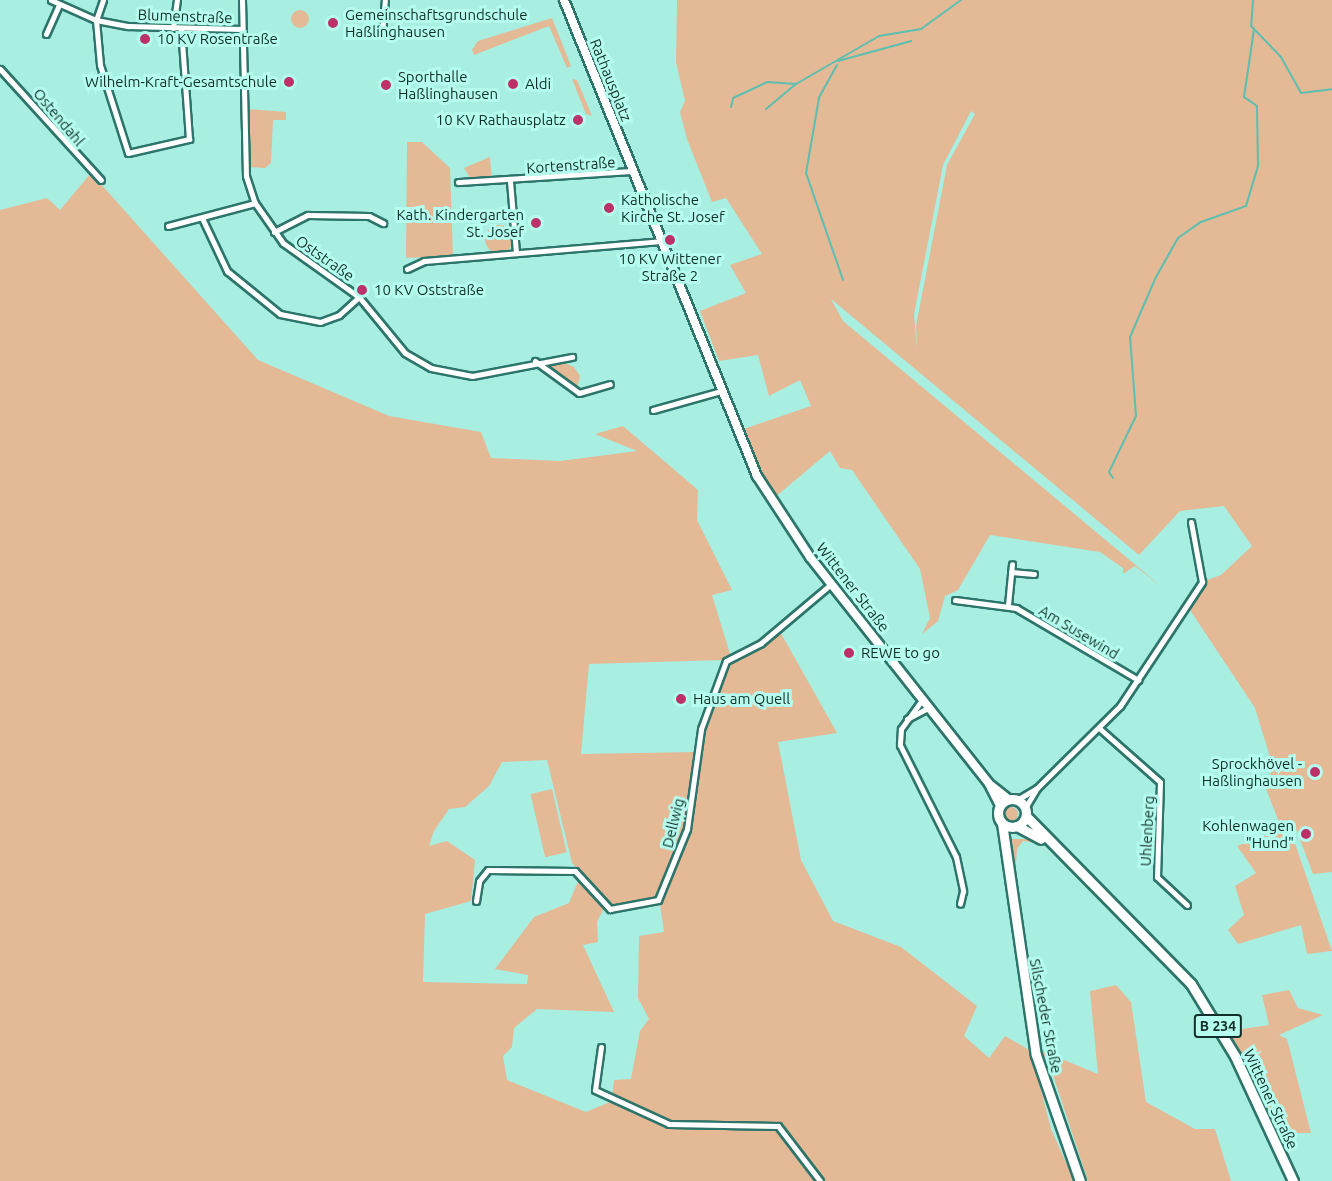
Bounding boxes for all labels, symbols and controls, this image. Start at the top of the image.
street label: Blumenstraße [137,5,233,27]
place label: Gemeinschaftsgrundschule Haßlinghausen [345,5,528,40]
marker: Gemeinschaftsgrundschule Haßlinghausen [326,16,340,30]
place label: 10 KV Rosentraße [157,30,278,48]
marker: 10 KV Rosentraße [138,32,152,46]
street label: Rathausplatz [586,36,636,124]
place label: Sporthalle Haßlinghausen [398,67,498,102]
place label: Wilhelm-Kraft-Gesamtschule [85,73,277,91]
marker: Wilhelm-Kraft-Gesamtschule [282,75,296,89]
place label: Aldi [525,75,551,93]
marker: Aldi [506,77,520,91]
marker: Sporthalle Haßlinghausen [379,78,393,92]
street label: Ostendahl [30,84,88,150]
place label: 10 KV Rathausplatz [436,111,566,129]
marker: 10 KV Rathausplatz [571,113,585,127]
street label: Kortenstraße [526,153,616,177]
place label: Katholische Kirche St. Josef [621,190,725,225]
marker: Katholische Kirche St. Josef [602,201,616,215]
place label: Kath. Kindergarten St. Josef [396,205,524,240]
marker: Kath. Kindergarten St. Josef [529,216,543,230]
street label: Oststraße [292,231,358,285]
marker: 10 KV Wittener Straße 2 [663,233,677,247]
place label: 10 KV Wittener Straße 2 [618,249,722,284]
place label: 10 KV Oststraße [374,281,484,299]
marker: 10 KV Oststraße [355,283,369,297]
street label: Wittener Straße [813,539,893,635]
street label: Am Susewind [1036,601,1122,663]
place label: REWE to go [861,644,940,662]
marker: REWE to go [842,646,856,660]
place label: Haus am Quell [693,690,790,708]
marker: Haus am Quell [674,692,688,706]
place label: Sprockhövel - Haßlinghausen [1202,754,1302,789]
marker: Sprockhövel - Haßlinghausen [1306,763,1324,781]
street label: Uhlenberg [1136,795,1158,867]
street label: Dellwig [658,796,688,850]
place label: Kohlenwagen "Hund" [1202,816,1294,851]
marker: Kohlenwagen "Hund" [1299,827,1313,841]
street label: Silscheder Straße [1026,957,1066,1075]
road number: B 234 [1192,1015,1244,1037]
street label: Wittener Straße [1240,1046,1302,1152]

